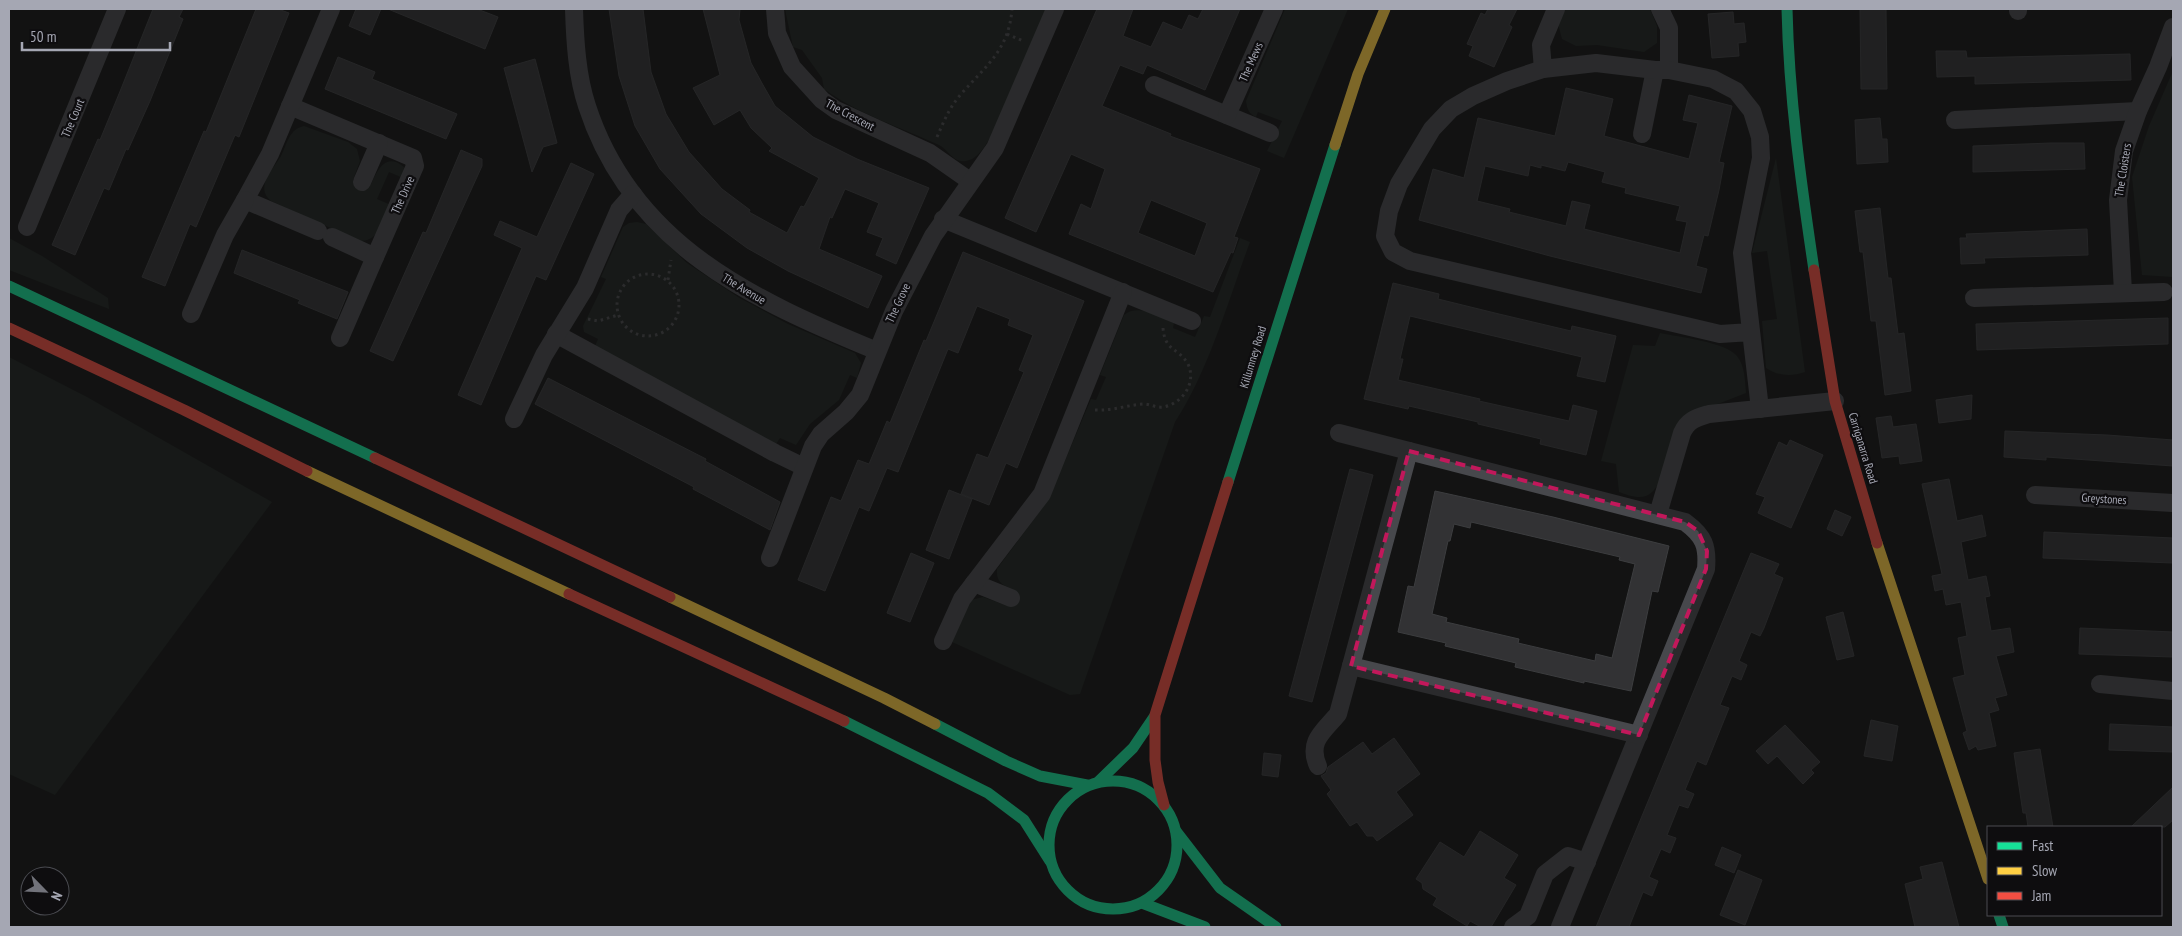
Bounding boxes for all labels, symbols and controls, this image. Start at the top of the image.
scale bar [22,20,170,52]
text: 50 m [30,27,56,46]
street label: The Mews [1235,40,1266,84]
street label: The Crescent [823,95,878,134]
street label: The Court [58,96,88,139]
street label: The Cloisters [2111,142,2134,198]
street label: The Drive [388,173,418,216]
street label: The Avenue [720,270,769,307]
street label: The Grove [882,281,913,325]
street label: Killumney Road [1236,324,1269,390]
street label: Carriganarra Road [1846,410,1881,485]
street label: Greystones [2081,490,2127,507]
legend [1987,826,2162,916]
text: Fast [2032,836,2053,855]
text: Slow [2032,861,2057,880]
north arrow [20,866,70,916]
text: Jam [2031,886,2051,905]
text: N [47,889,67,903]

